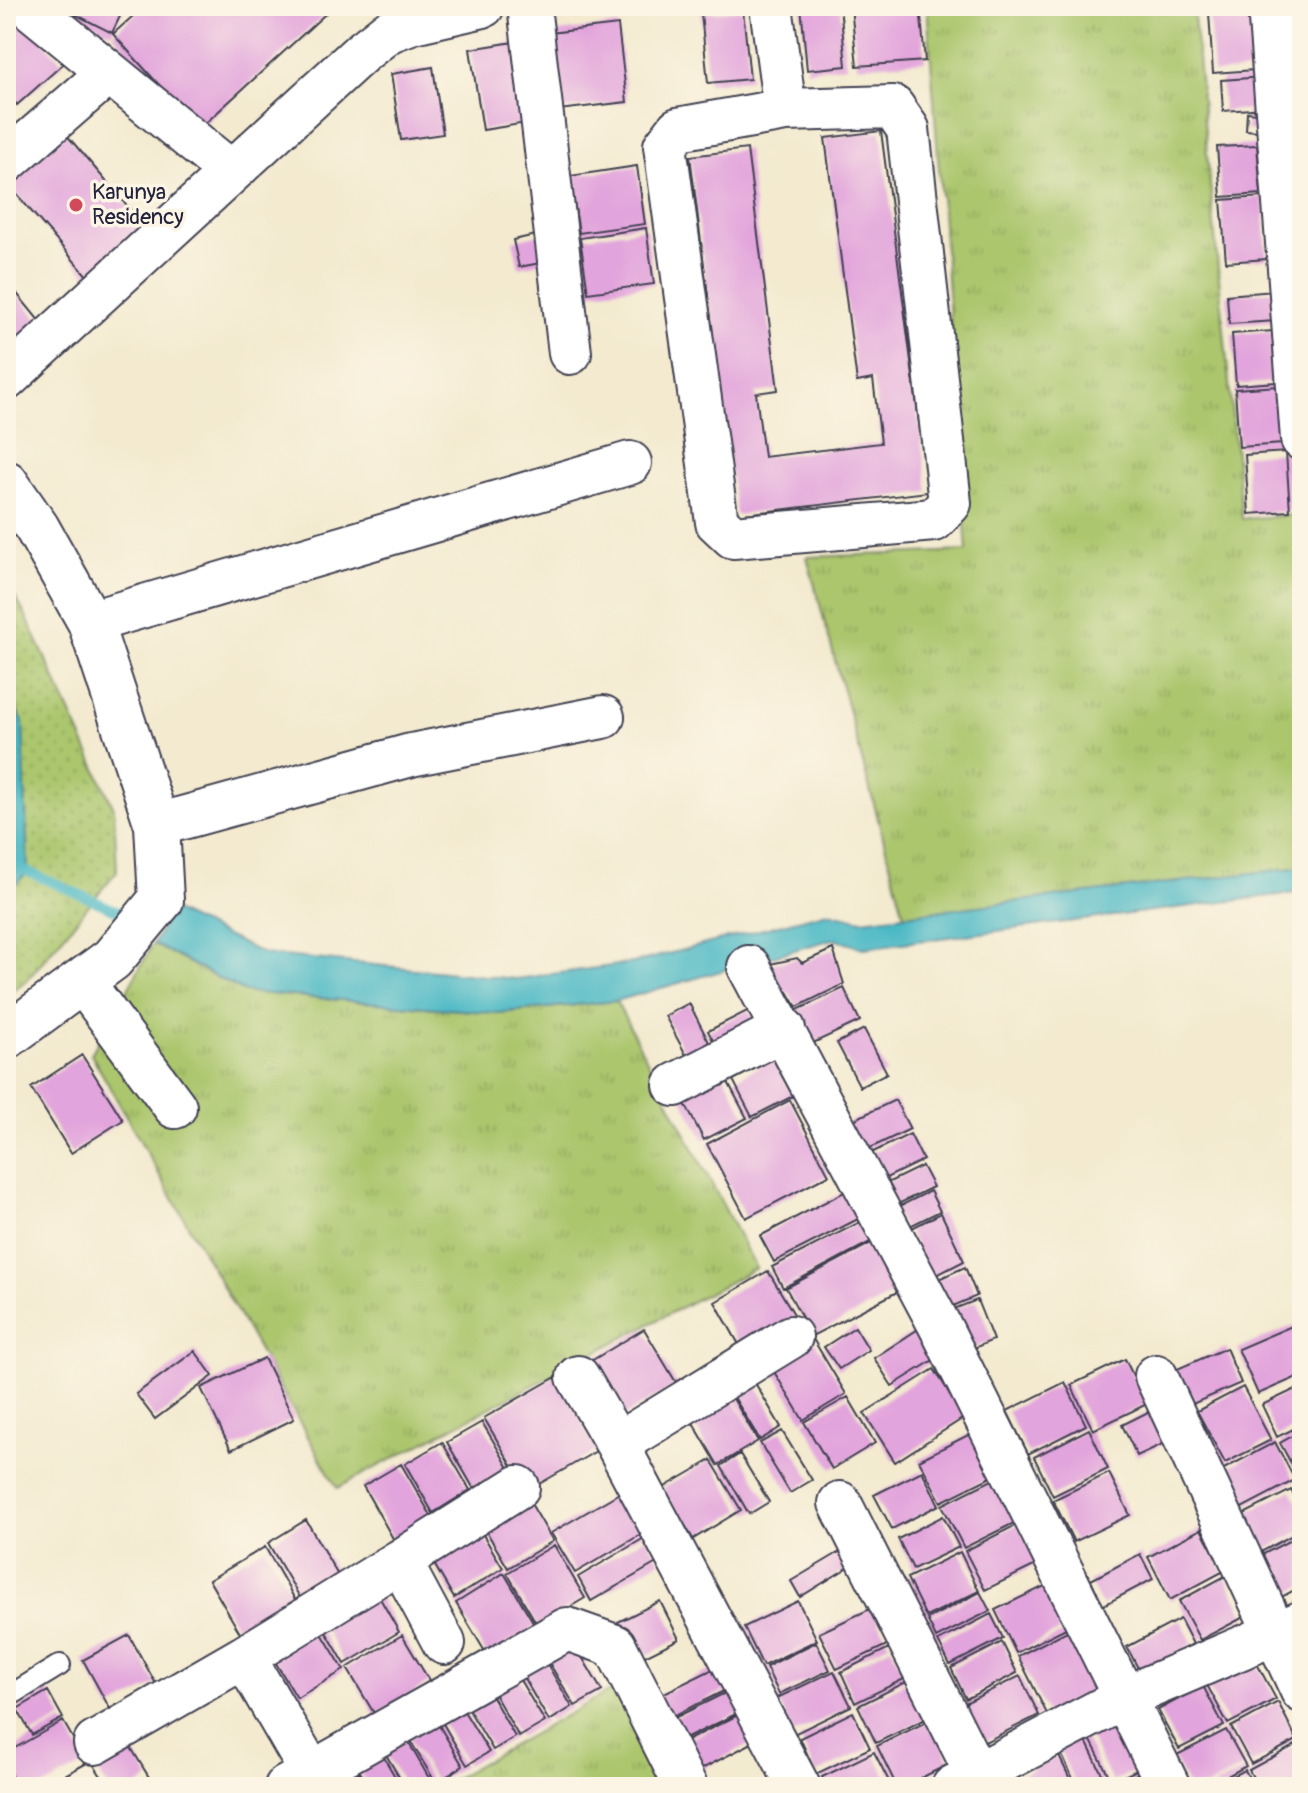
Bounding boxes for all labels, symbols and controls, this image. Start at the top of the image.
place label: Karunya Residency [92,178,184,231]
marker: Karunya Residency [67,196,85,214]

